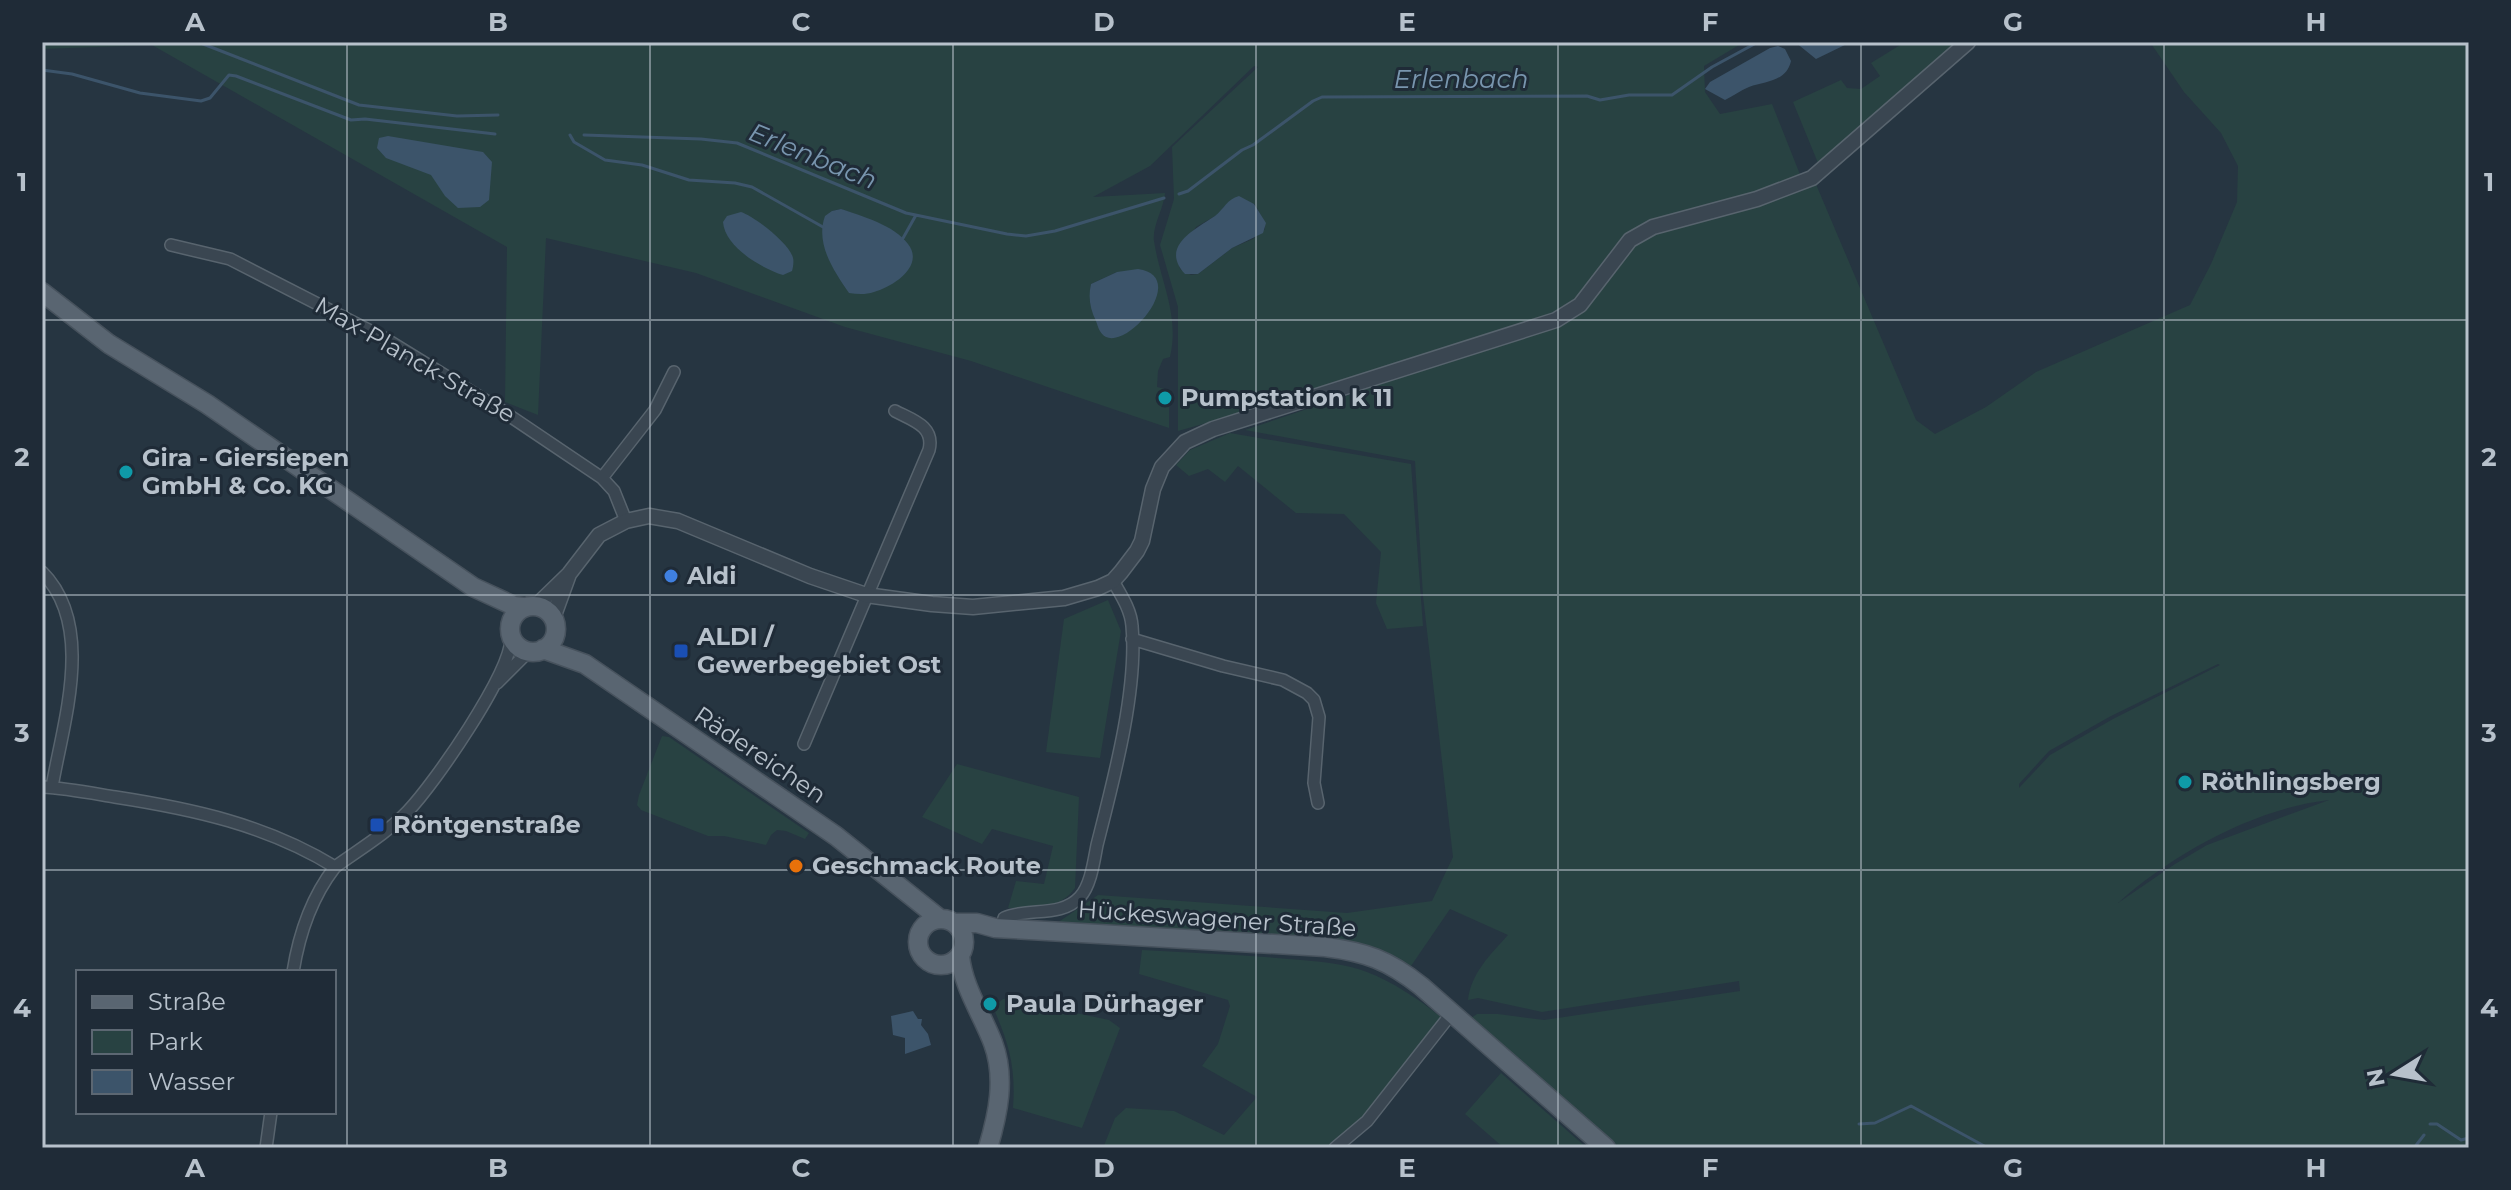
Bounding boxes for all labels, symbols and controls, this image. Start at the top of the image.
text: A [184,6,206,38]
text: B [488,6,508,38]
text: C [792,6,811,38]
text: D [1093,6,1115,38]
text: E [1398,6,1416,38]
text: F [1702,6,1718,38]
text: G [2003,6,2023,38]
text: H [2305,6,2327,38]
water label: Erlenbach [1393,63,1529,95]
water label: Erlenbach [744,116,882,196]
text: 1 [17,166,27,198]
text: 1 [2484,166,2494,198]
street label: Max-Planck-Straße [310,290,521,429]
place label: Pumpstation k 11 [1181,383,1392,412]
marker: Pumpstation k 11 [1156,389,1174,407]
text: 2 [14,441,30,473]
text: 2 [2481,441,2497,473]
place label: Gira - Giersiepen GmbH & Co. KG [142,443,349,500]
marker: Gira - Giersiepen GmbH & Co. KG [117,463,135,481]
place label: Aldi [686,561,736,590]
marker: Aldi [662,567,680,585]
place label: ALDI / Gewerbegebiet Ost [696,622,942,679]
marker: ALDI / Gewerbegebiet Ost [672,642,690,660]
street label: Rädereichen [689,700,832,809]
text: 3 [13,717,30,749]
text: 3 [2480,717,2497,749]
place label: Röthlingsberg [2201,767,2381,796]
marker: Röthlingsberg [2176,773,2194,791]
place label: Röntgenstraße [393,810,581,839]
marker: Röntgenstraße [368,816,386,834]
place label: Geschmack Route [812,851,1041,880]
marker: Geschmack Route [787,857,805,875]
street label: Hückeswagener Straße [1077,894,1357,943]
legend [76,970,336,1114]
text: Straße [148,987,226,1016]
place label: Paula Dürhager [1006,989,1204,1018]
text: 4 [13,992,31,1024]
text: 4 [2480,992,2498,1024]
marker: Paula Dürhager [981,995,999,1013]
text: Park [148,1027,203,1056]
north arrow [2355,1034,2435,1114]
text: N [2361,1066,2391,1089]
text: Wasser [148,1067,235,1096]
text: A [184,1152,206,1184]
text: B [488,1152,508,1184]
text: C [792,1152,811,1184]
text: D [1093,1152,1115,1184]
text: E [1398,1152,1416,1184]
text: F [1702,1152,1718,1184]
text: G [2003,1152,2023,1184]
text: H [2305,1152,2327,1184]

